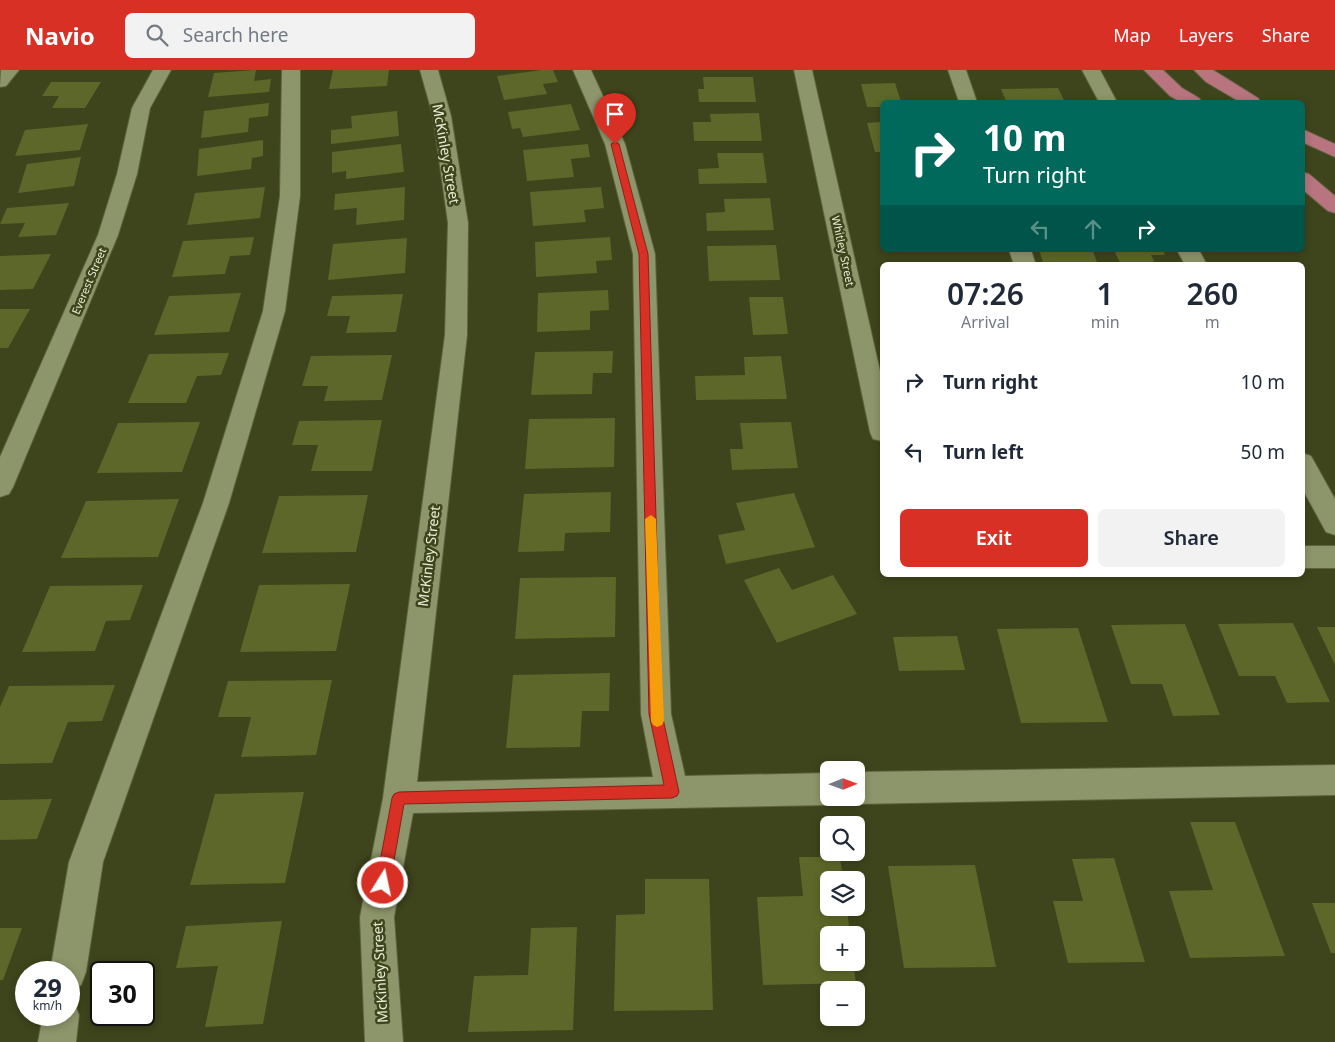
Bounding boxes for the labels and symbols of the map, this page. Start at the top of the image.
pin [594,93,636,144]
street label: McKinley Street [428,102,465,206]
street label: Whitley Street [829,214,858,288]
street label: Everest Street [68,245,109,317]
street label: McKinley Street [413,504,444,607]
north arrow [820,761,865,806]
position arrow [356,856,408,908]
street label: McKinley Street [367,921,392,1023]
speed limit sign: 30 [90,961,155,1026]

